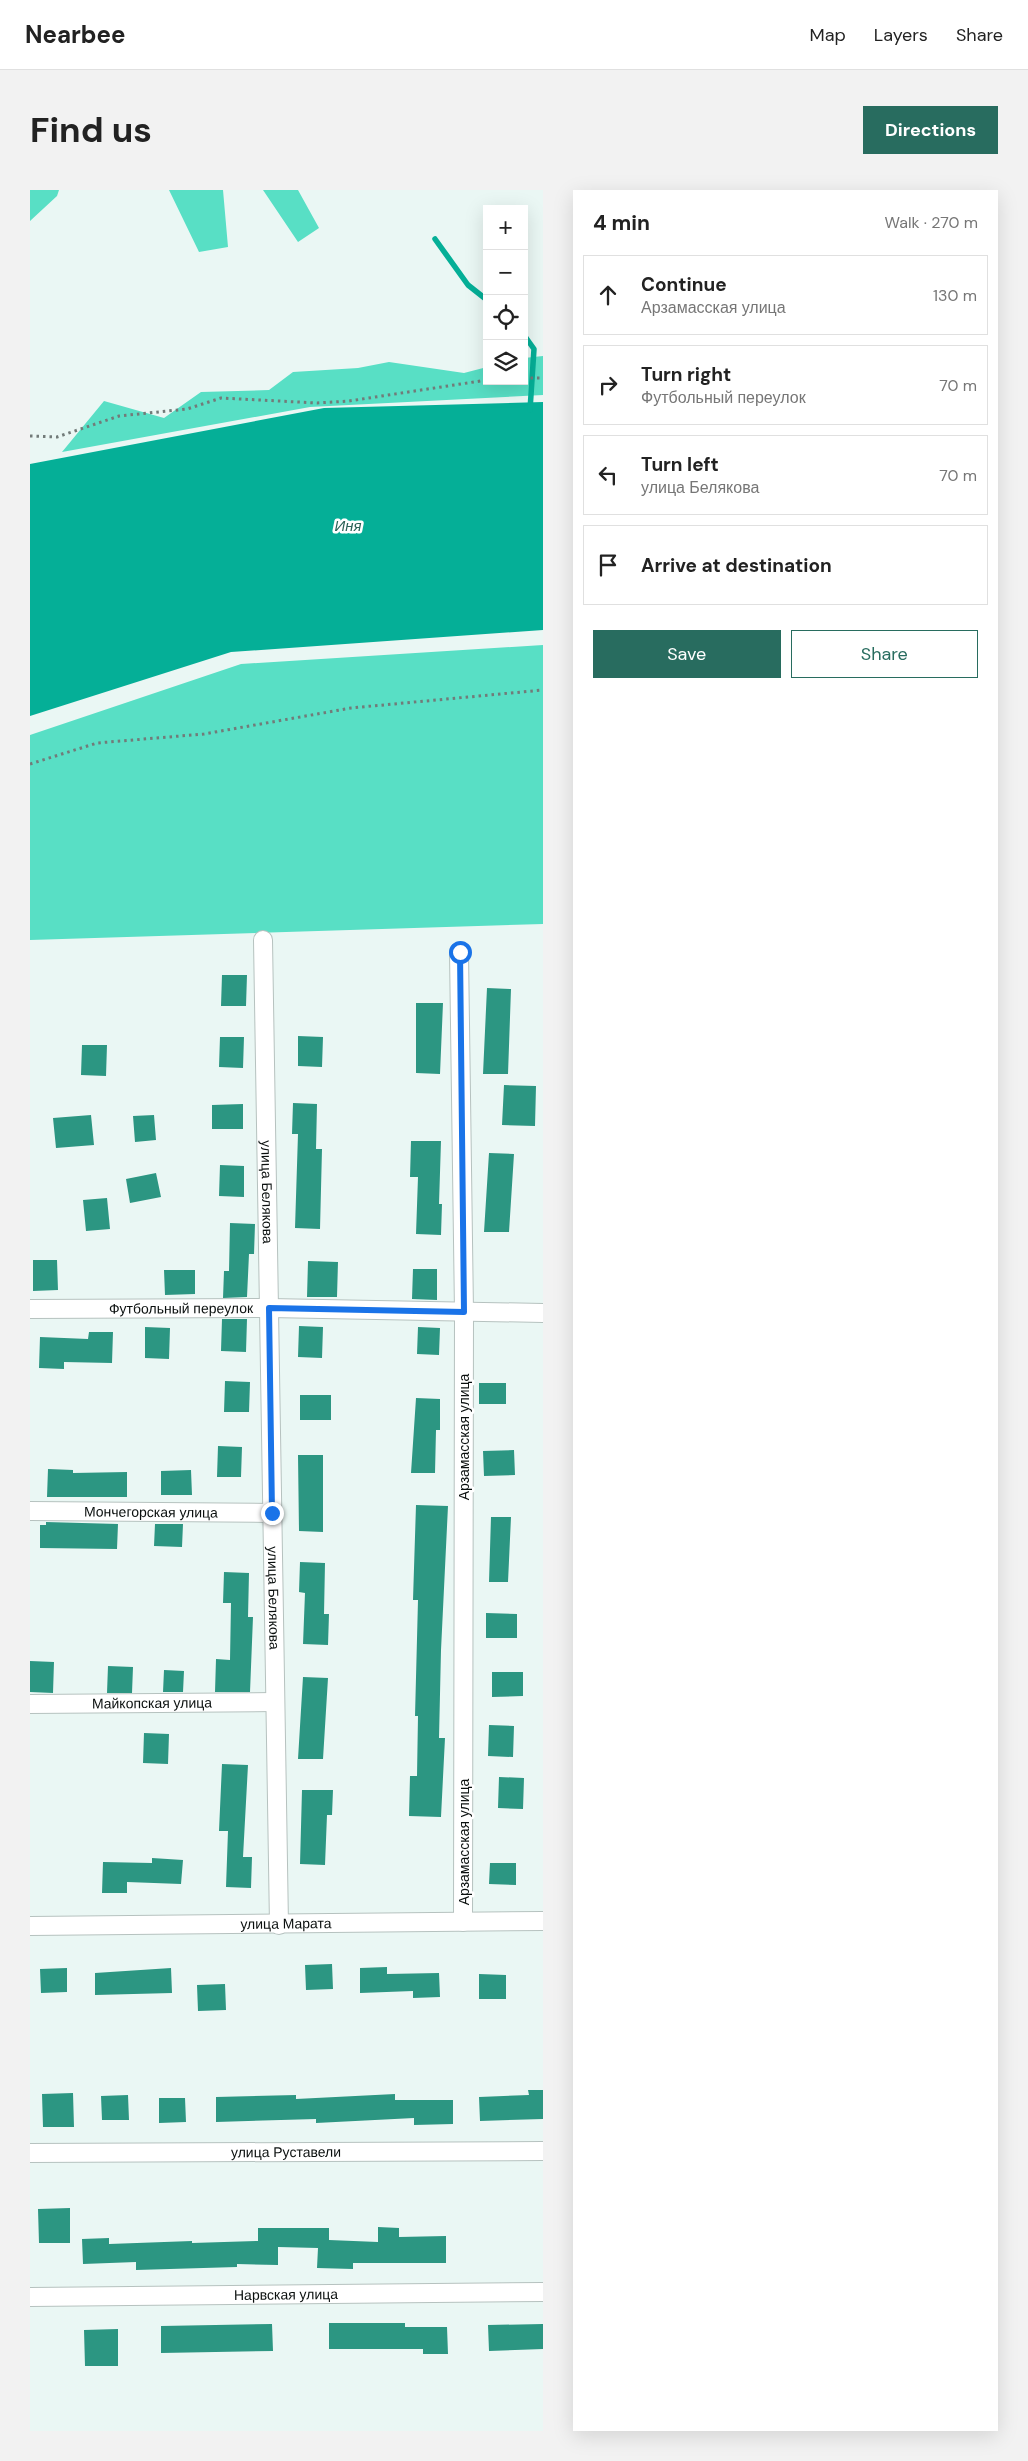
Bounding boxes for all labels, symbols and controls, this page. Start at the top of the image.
text: Nearbee [25,19,125,50]
text: Map [810,23,846,47]
text: Layers [874,23,928,47]
text: Share [956,23,1003,47]
button: Directions [863,106,998,154]
text: Find us [30,107,152,153]
map controls [483,205,528,385]
button: + [483,205,528,250]
text: 4 min [593,209,650,237]
text: Walk · 270 m [885,212,978,233]
button: − [483,250,528,295]
text: Continue [641,272,727,297]
icon: ahead [594,281,622,309]
text: 130 m [933,285,977,306]
button: locate [483,295,528,340]
text: Арзамасская улица [641,297,786,318]
button: layers [483,340,528,385]
text: Turn right [641,362,731,387]
icon: right [594,371,622,399]
text: 70 m [939,375,977,396]
text: Футбольный переулок [641,387,806,408]
text: Turn left [641,452,719,477]
icon: left [594,461,622,489]
text: 70 m [939,465,977,486]
text: улица Белякова [641,477,759,498]
water label: Иня [335,516,362,536]
icon: arrive [594,551,622,579]
text: Arrive at destination [641,553,832,578]
button: Save [593,630,781,678]
button: Share [791,630,978,678]
route start [449,941,472,964]
street label: улица Белякова [257,1140,277,1244]
street label: Футбольный переулок [109,1299,254,1318]
street label: Арзамасская улица [455,1373,473,1500]
street label: Мончегорская улица [84,1502,218,1522]
route end [261,1502,284,1525]
street label: улица Белякова [264,1546,284,1650]
street label: Майкопская улица [92,1694,212,1712]
street label: Арзамасская улица [455,1778,473,1905]
street label: улица Марата [240,1914,332,1933]
street label: улица Руставели [231,2143,341,2161]
street label: Нарвская улица [234,2285,338,2304]

